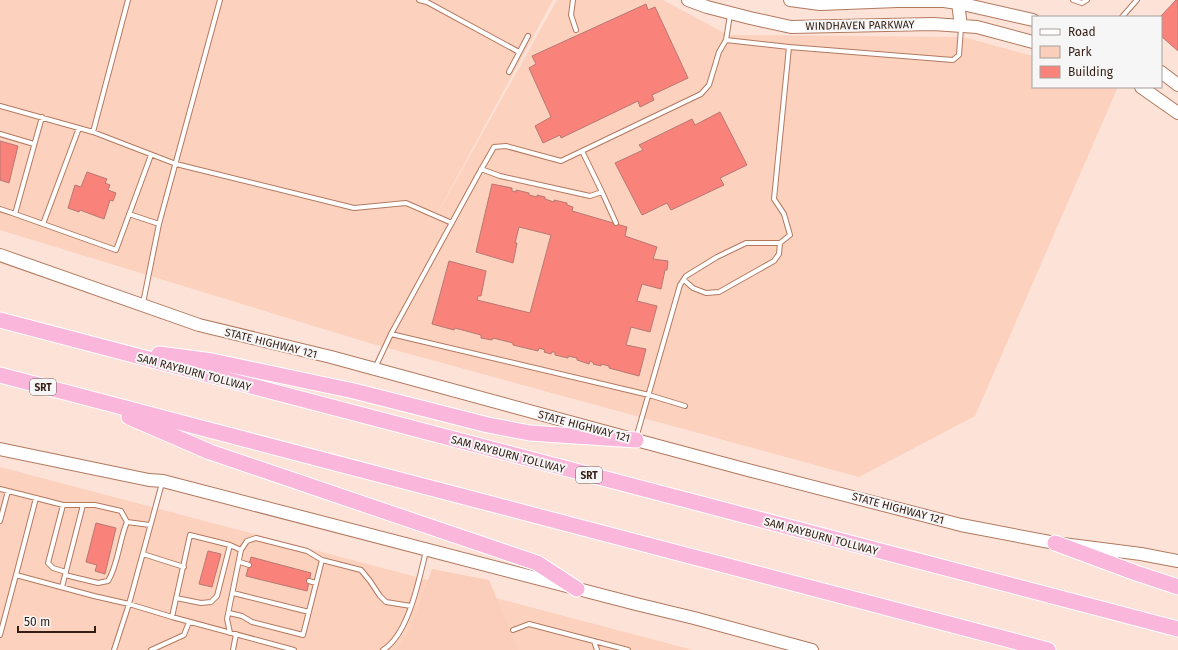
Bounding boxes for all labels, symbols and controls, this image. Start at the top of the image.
legend [1032,16,1162,88]
street label: WINDHAVEN PARKWAY [805,18,915,33]
text: Road [1068,25,1096,39]
text: Park [1068,45,1092,59]
text: Building [1068,65,1114,79]
street label: STATE HIGHWAY 121 [223,326,318,361]
street label: SAM RAYBURN TOLLWAY [135,351,252,394]
road number: SRT [30,379,56,395]
street label: STATE HIGHWAY 121 [536,408,631,445]
street label: SAM RAYBURN TOLLWAY [449,433,566,476]
road number: SRT [576,467,602,483]
street label: STATE HIGHWAY 121 [850,490,945,527]
street label: SAM RAYBURN TOLLWAY [762,515,879,558]
scale bar [18,608,95,634]
text: 50 m [24,615,50,629]

